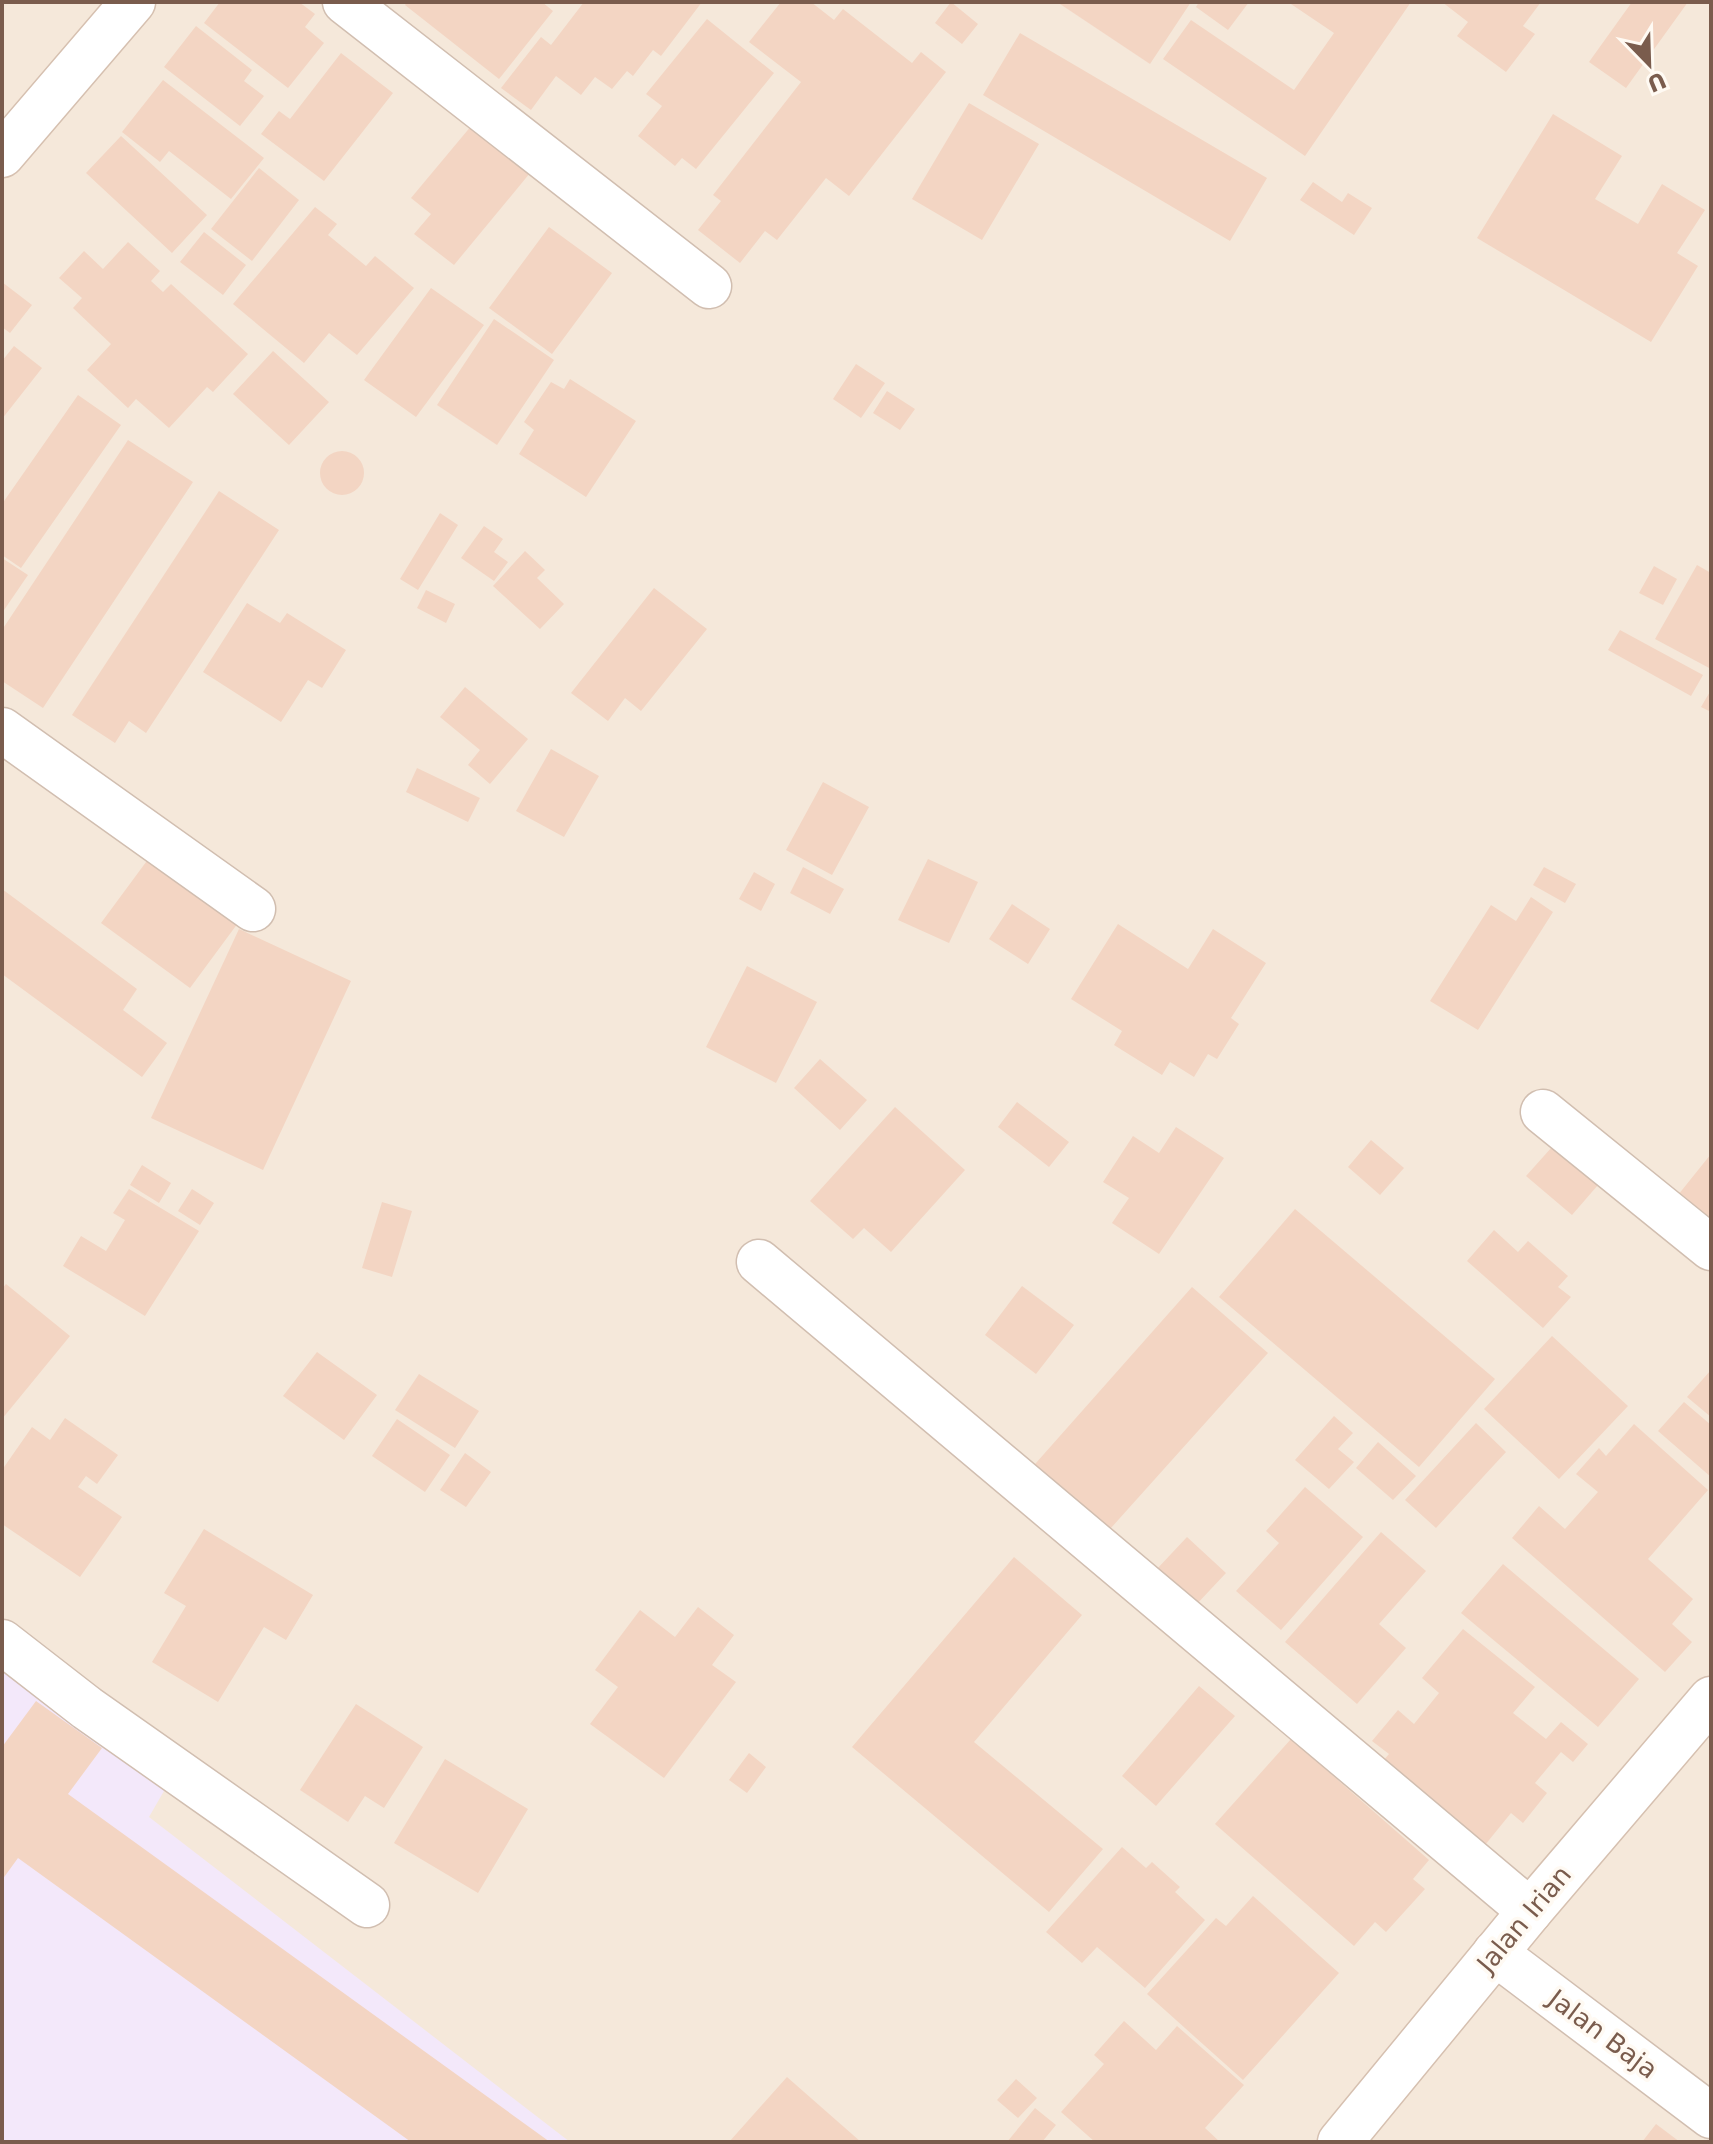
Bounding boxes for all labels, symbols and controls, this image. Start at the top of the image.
north arrow [1609,24,1689,104]
text: U [1644,67,1670,97]
street label: Jalan Irian [1470,1860,1577,1980]
street label: Jalan Baja [1541,1982,1663,2085]

